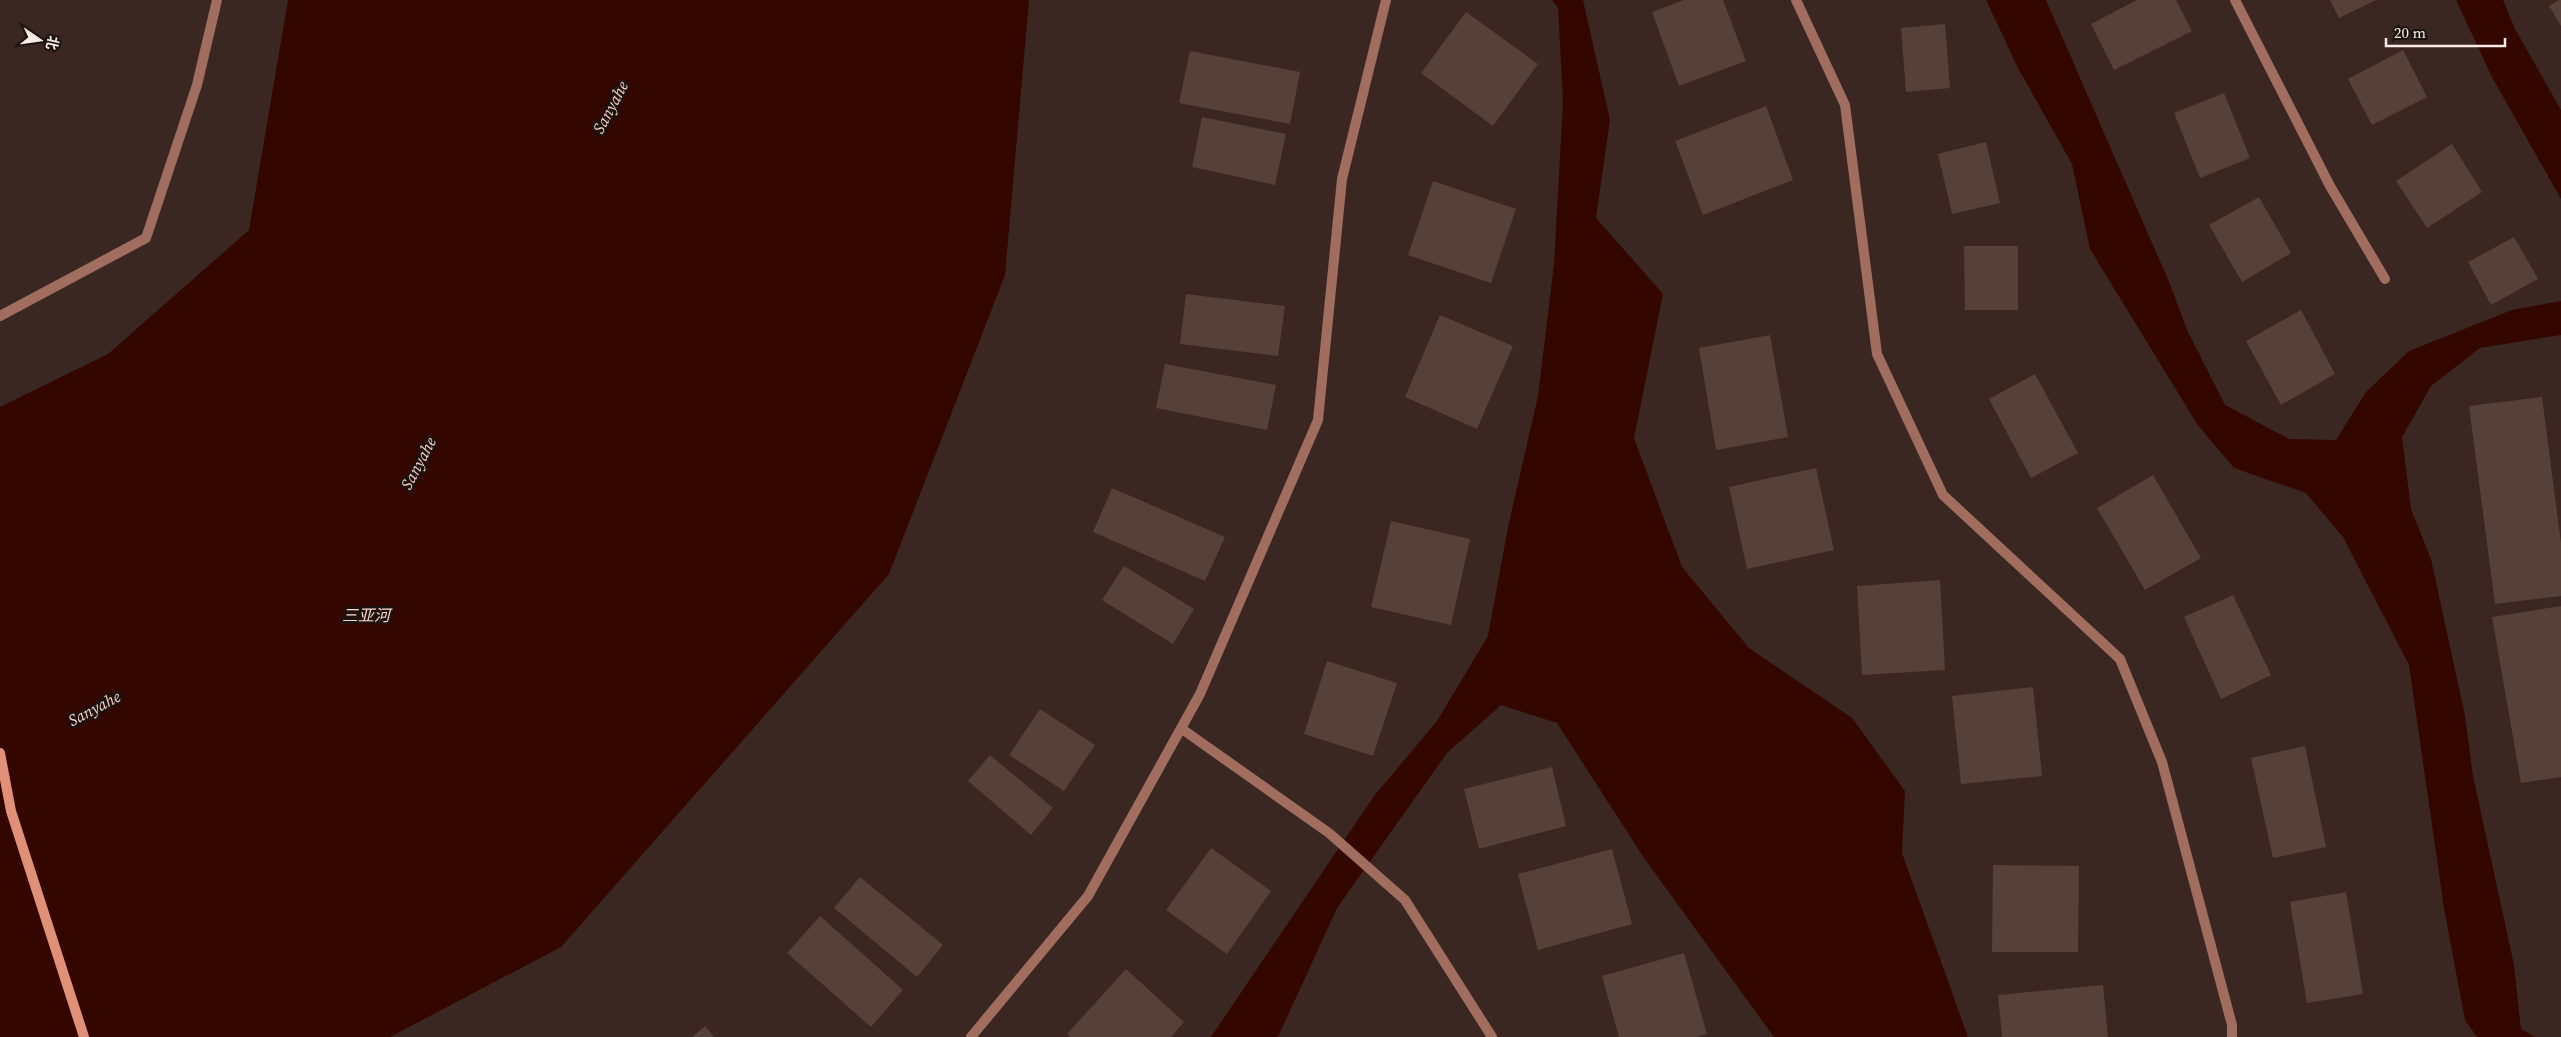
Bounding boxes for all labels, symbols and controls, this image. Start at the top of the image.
north arrow [15,15,65,65]
scale bar [2386,15,2505,47]
text: 20 m [2394,22,2426,43]
text: 北 [41,34,64,52]
water label: Sanyahe [587,77,633,137]
water label: Sanyahe [395,433,441,493]
water label: 三亚河 [342,604,393,626]
water label: Sanyahe [64,685,124,731]

